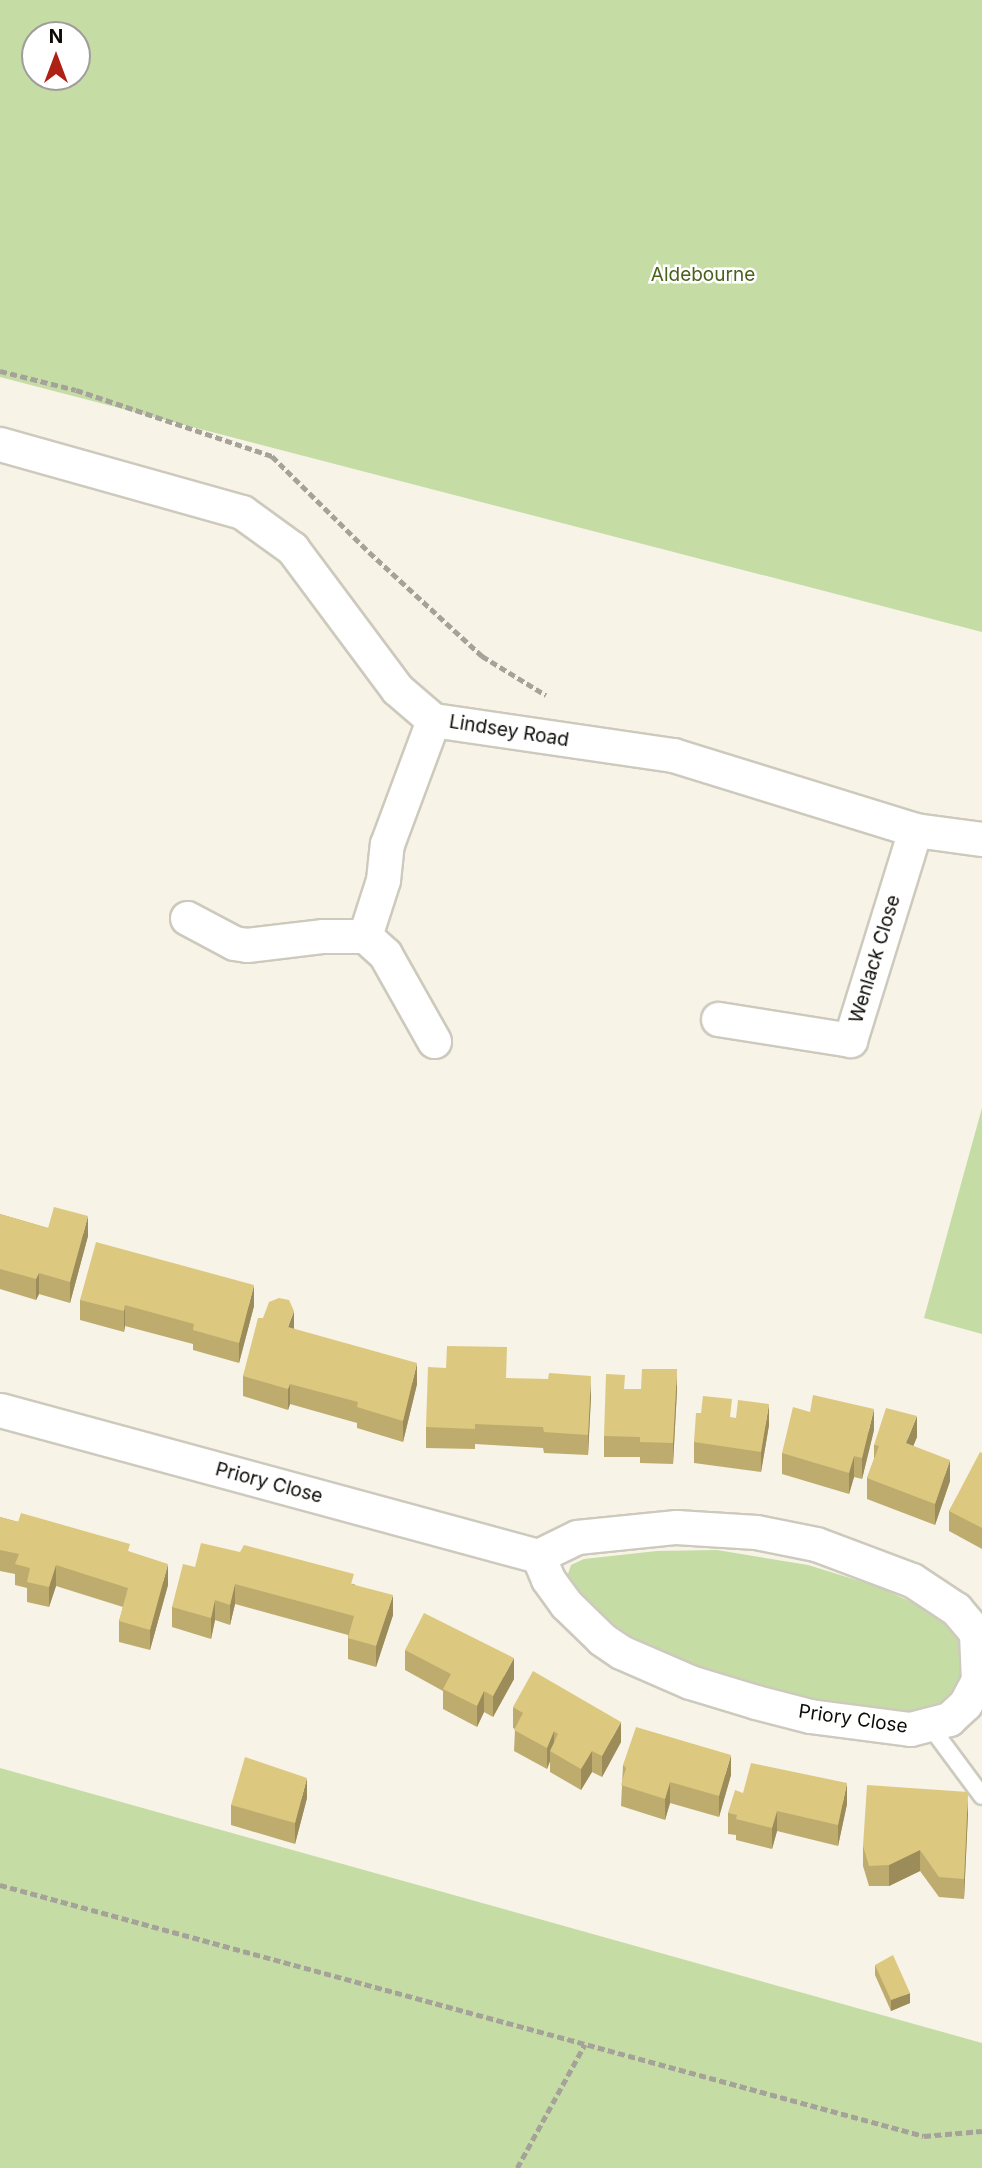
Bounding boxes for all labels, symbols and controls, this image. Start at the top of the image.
north arrow [21,21,91,91]
text: N [49,25,63,48]
park label: Aldebourne [651,264,755,286]
street label: Lindsey Road [448,710,570,752]
street label: Wenlack Close [845,892,905,1026]
street label: Priory Close [213,1458,325,1508]
street label: Priory Close [797,1700,909,1738]

